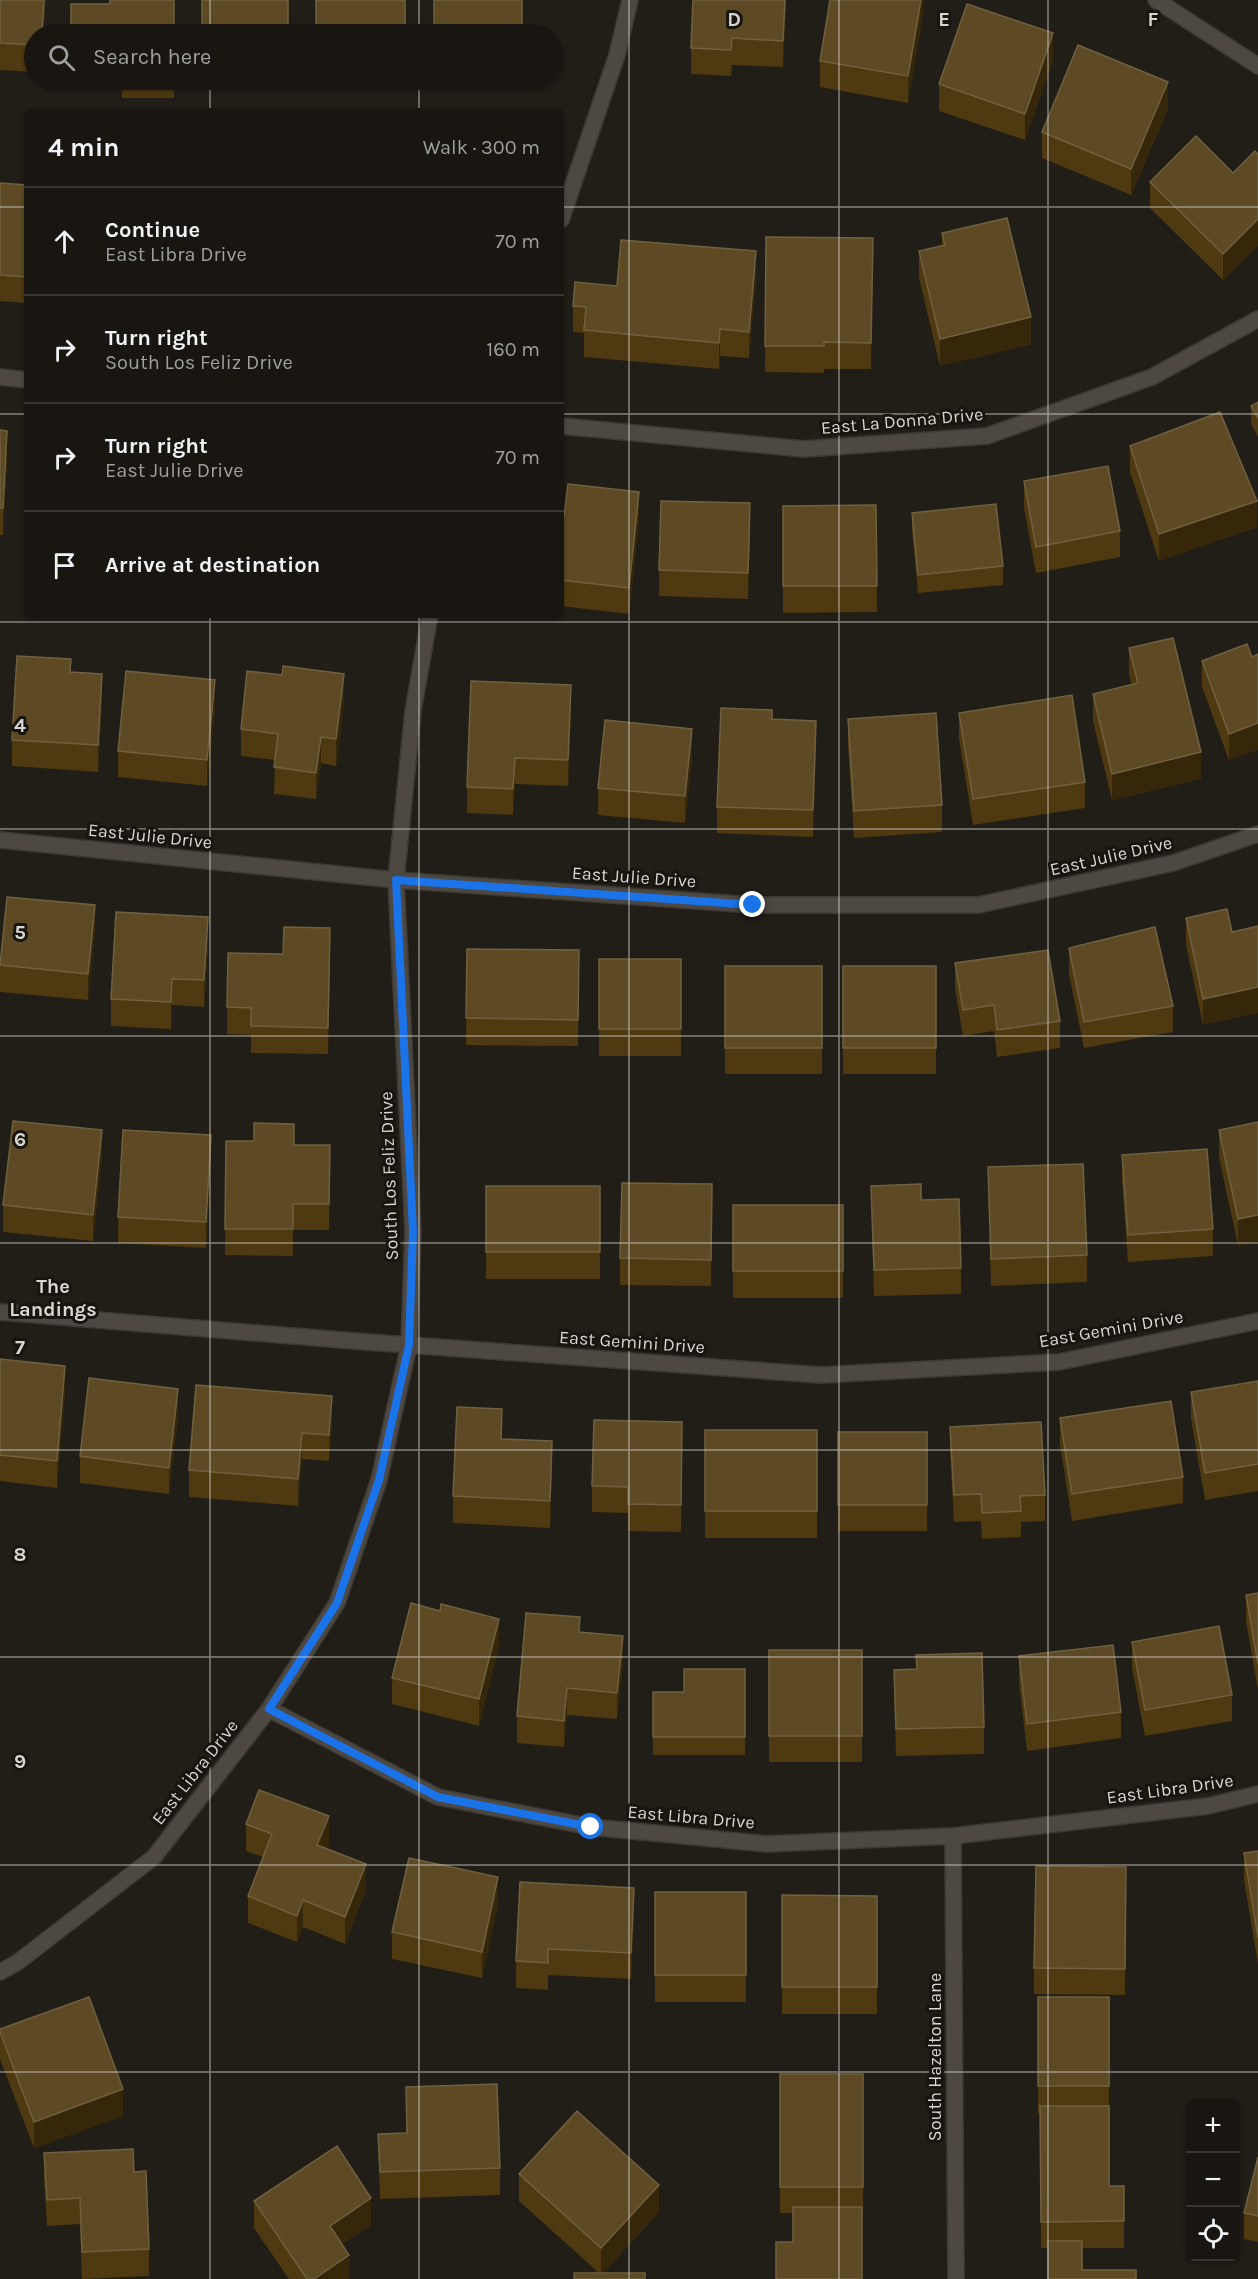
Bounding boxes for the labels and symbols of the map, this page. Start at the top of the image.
text: D [727,8,741,31]
text: E [938,8,950,31]
text: F [1148,8,1159,31]
street label: East La Donna Drive [820,403,984,439]
text: 4 [14,714,26,737]
street label: East Julie Drive [87,819,213,853]
street label: East Julie Drive [1048,831,1174,881]
street label: East Julie Drive [571,862,697,892]
route end [739,891,765,917]
text: 5 [14,921,26,944]
street label: South Los Feliz Drive [375,1091,403,1261]
text: 6 [14,1128,26,1151]
district label: The Landings [9,1275,97,1321]
street label: East Gemini Drive [1037,1305,1185,1353]
street label: East Gemini Drive [558,1326,706,1358]
text: 7 [15,1336,25,1359]
text: 8 [14,1543,26,1566]
street label: East Libra Drive [147,1715,243,1829]
text: 9 [14,1750,26,1773]
street label: East Libra Drive [1105,1769,1235,1809]
street label: East Libra Drive [626,1800,756,1834]
route start [577,1813,603,1839]
street label: South Hazelton Lane [924,1973,946,2141]

